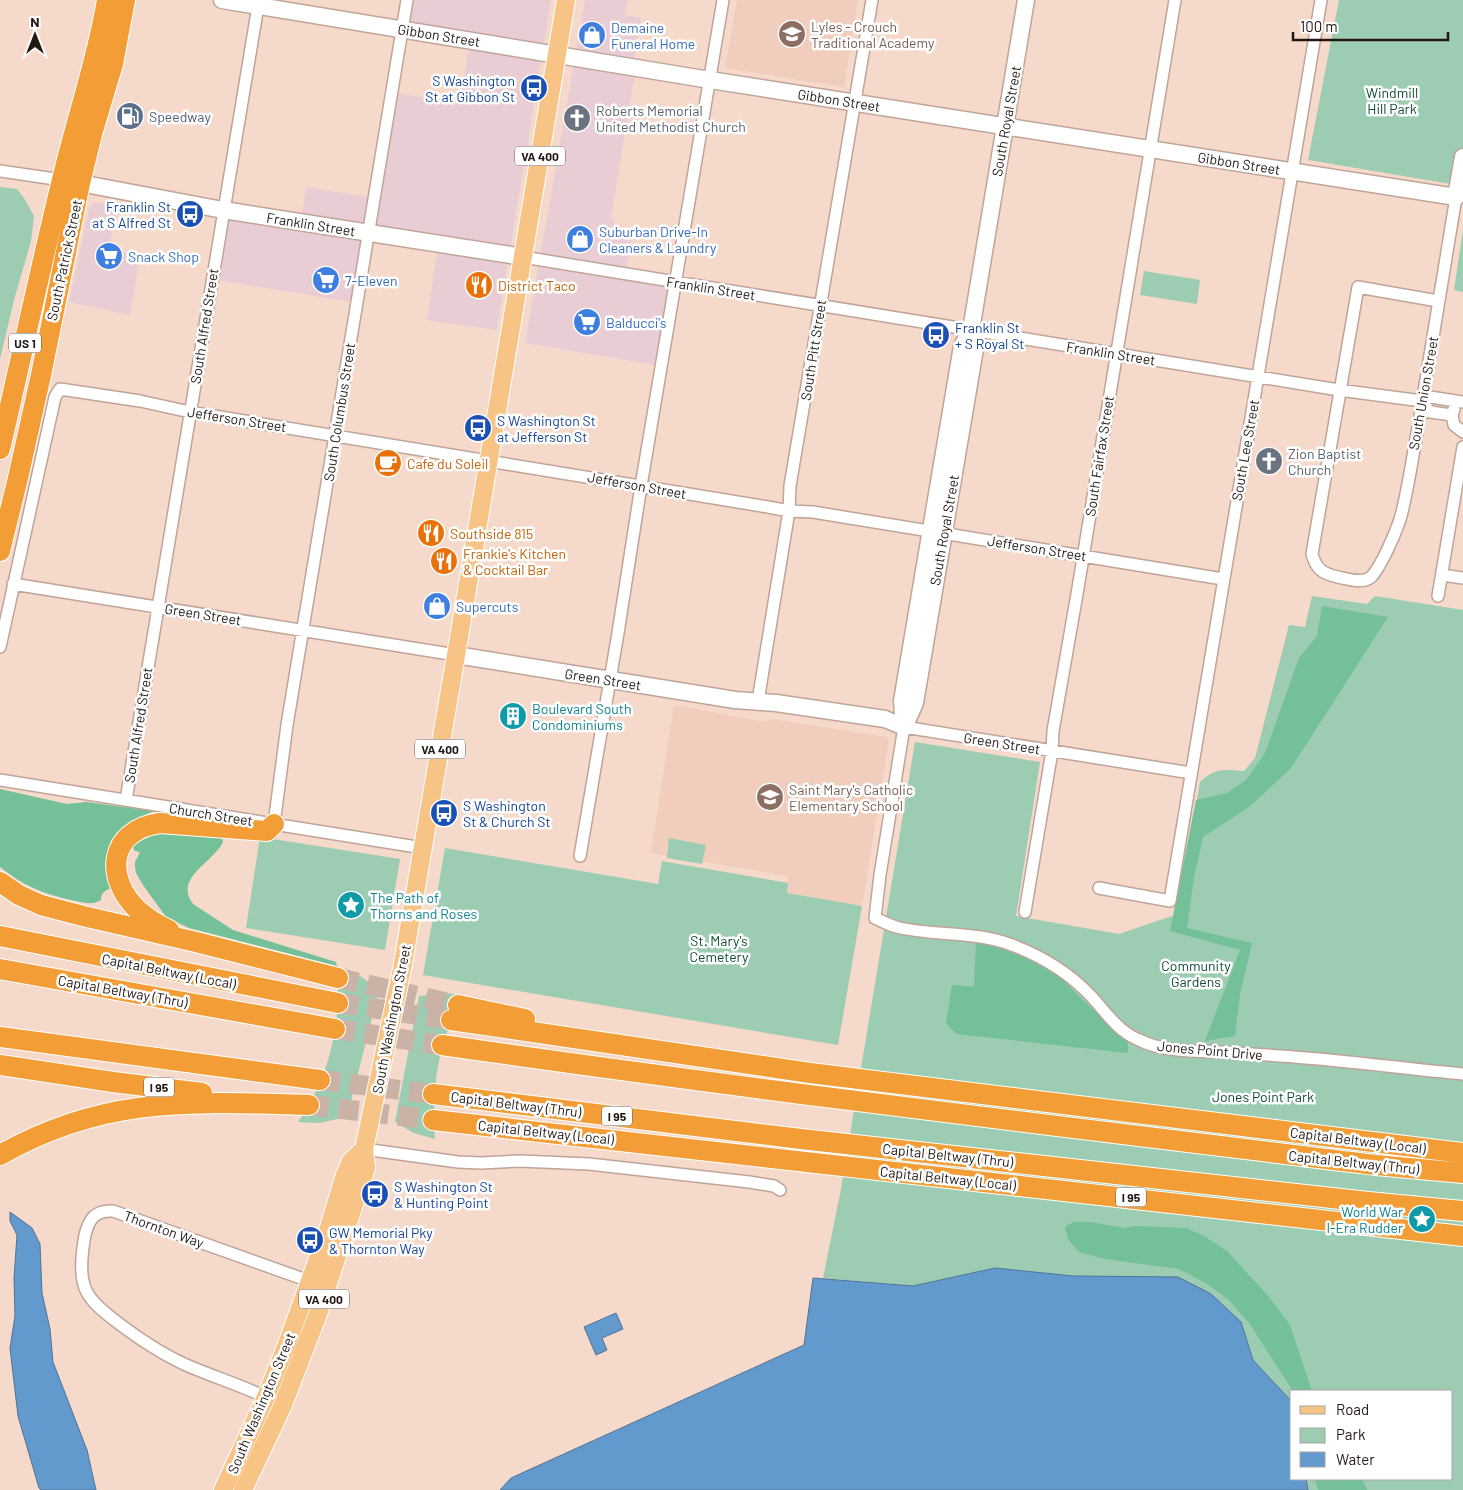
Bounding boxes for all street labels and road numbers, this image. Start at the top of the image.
street label: Gibbon Street [396,20,482,50]
street label: South Royal Street [988,64,1024,178]
street label: Gibbon Street [796,85,882,115]
road number: VA 400 [515,146,565,166]
street label: Gibbon Street [1196,148,1282,178]
street label: South Patrick Street [43,198,85,322]
street label: Franklin Street [265,209,357,239]
street label: South Alfred Street [186,267,222,385]
street label: Franklin Street [665,273,757,303]
street label: South Pitt Street [797,298,829,402]
road number: US 1 [9,333,41,352]
street label: South Union Street [1405,335,1441,451]
street label: Franklin Street [1065,338,1157,368]
street label: South Columbus Street [320,342,358,482]
street label: South Fairfax Street [1081,394,1117,518]
street label: South Lee Street [1228,398,1262,502]
street label: Jefferson Street [186,403,288,435]
street label: Jefferson Street [586,468,688,502]
street label: South Royal Street [926,473,962,587]
street label: Jefferson Street [986,532,1088,564]
street label: Green Street [164,600,242,628]
street label: Green Street [564,665,642,693]
street label: South Alfred Street [120,666,156,784]
street label: Green Street [963,729,1041,757]
road number: VA 400 [415,740,465,759]
street label: Church Street [168,799,254,829]
street label: South Washington Street [368,943,414,1095]
street label: Capital Beltway (Local) [100,950,238,992]
street label: Capital Beltway (Thru) [57,971,189,1011]
street label: Jones Point Drive [1157,1037,1263,1063]
road number: I 95 [144,1078,174,1096]
street label: Capital Beltway (Thru) [450,1088,583,1120]
road number: I 95 [602,1106,632,1126]
street label: Capital Beltway (Local) [477,1116,615,1148]
street label: Capital Beltway (Local) [1289,1123,1427,1157]
street label: Capital Beltway (Thru) [882,1140,1015,1170]
street label: Capital Beltway (Thru) [1288,1147,1421,1177]
street label: Capital Beltway (Local) [879,1162,1017,1194]
road number: I 95 [1116,1188,1146,1206]
street label: Thornton Way [122,1207,207,1251]
road number: VA 400 [299,1290,349,1308]
street label: South Washington Street [224,1330,298,1476]

